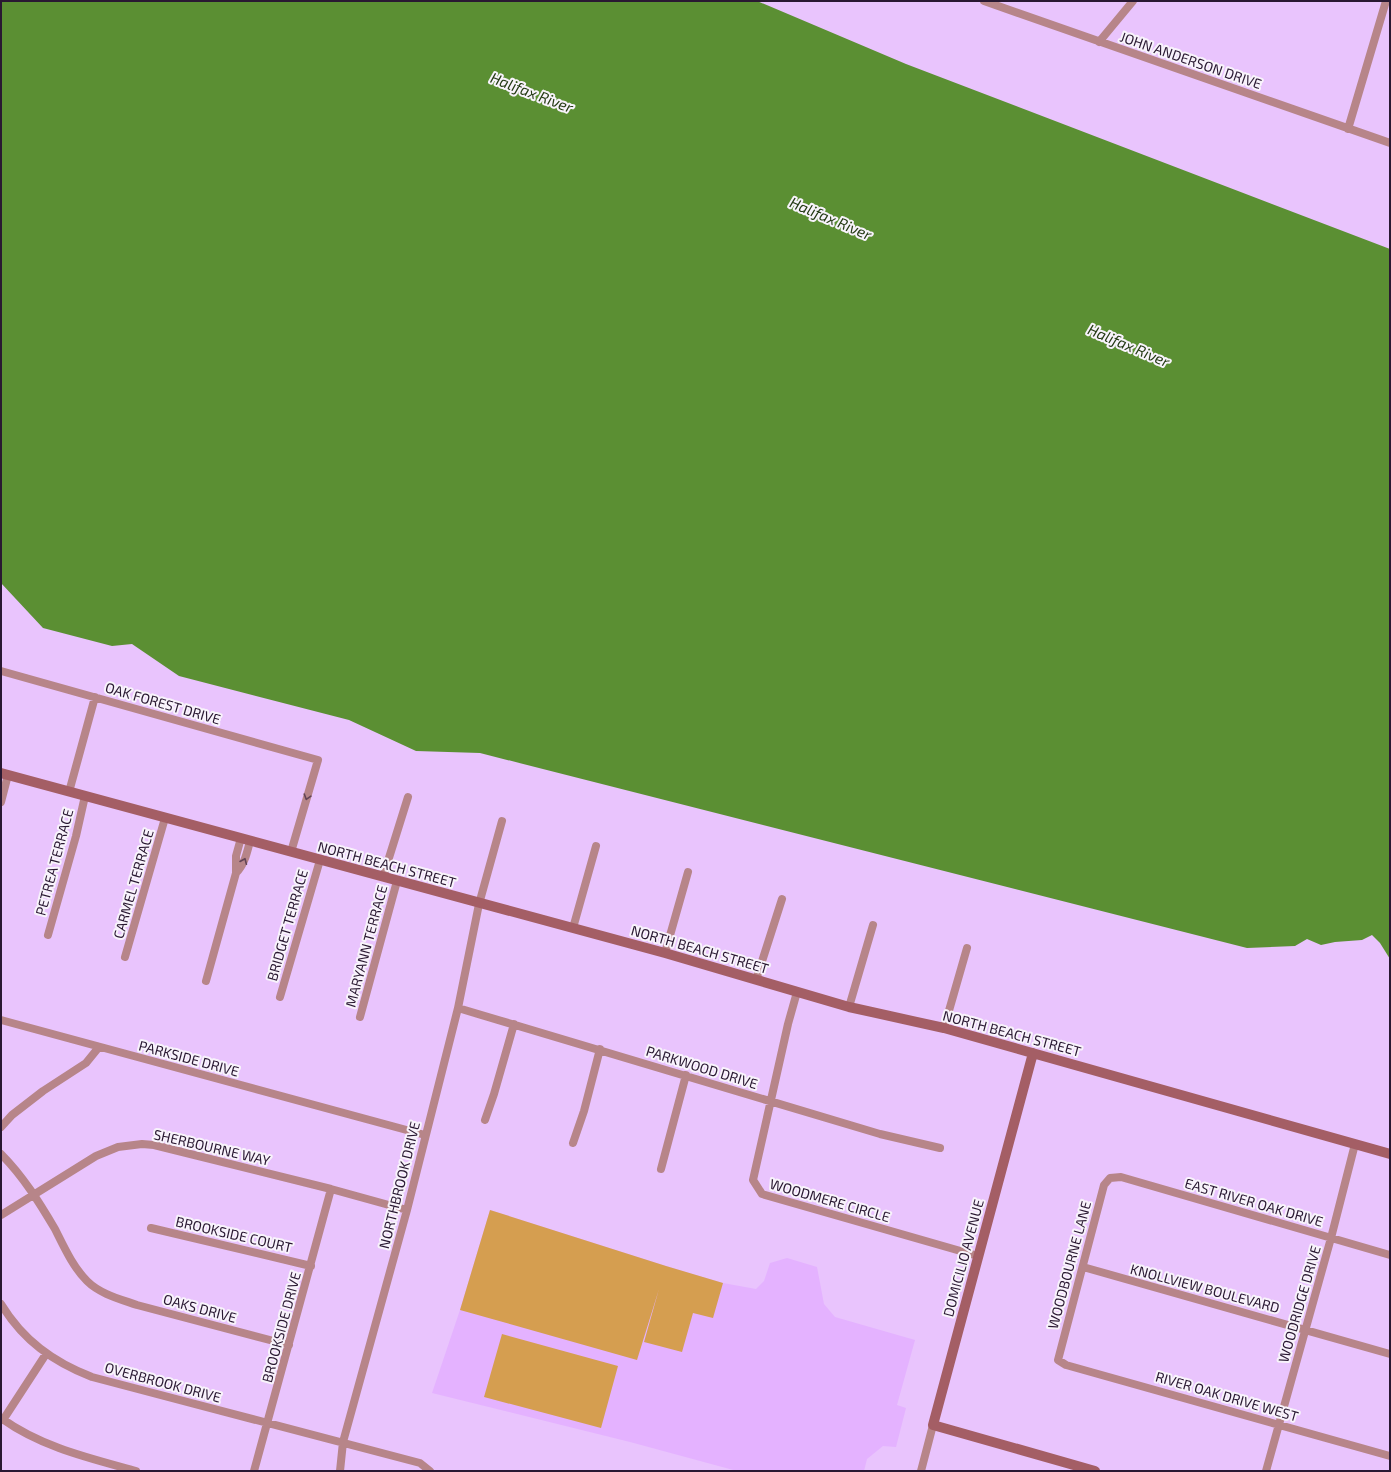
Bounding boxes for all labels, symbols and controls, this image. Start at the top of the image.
street label: JOHN ANDERSON DRIVE [1118,28,1264,92]
water label: Halifax River [488,68,577,116]
water label: Halifax River [787,193,876,244]
water label: Halifax River [1085,320,1174,371]
street label: OAK FOREST DRIVE [103,678,223,728]
one-way arrow [303,794,312,801]
street label: PETREA TERRACE [32,807,76,917]
street label: CARMEL TERRACE [109,827,157,941]
street label: NORTH BEACH STREET [316,837,458,891]
one-way arrow [239,858,247,865]
street label: BRIDGET TERRACE [263,867,311,983]
street label: MARYANN TERRACE [342,883,391,1009]
street label: NORTH BEACH STREET [629,921,771,977]
street label: NORTH BEACH STREET [941,1006,1083,1060]
street label: PARKSIDE DRIVE [137,1036,241,1080]
street label: PARKWOOD DRIVE [644,1042,760,1092]
street label: NORTHBROOK DRIVE [375,1119,423,1250]
street label: SHERBOURNE WAY [152,1125,272,1169]
street label: EAST RIVER OAK DRIVE [1183,1174,1325,1230]
street label: WOODMERE CIRCLE [768,1175,892,1225]
street label: DOMICILIO AVENUE [939,1197,987,1319]
street label: WOODBOURNE LANE [1044,1199,1094,1331]
street label: BROOKSIDE COURT [174,1212,294,1256]
street label: WOODRIDGE DRIVE [1274,1244,1324,1364]
street label: KNOLLVIEW BOULEVARD [1128,1260,1282,1316]
street label: BROOKSIDE DRIVE [258,1270,304,1384]
street label: OAKS DRIVE [161,1290,239,1326]
street label: OVERBROOK DRIVE [103,1358,223,1406]
street label: RIVER OAK DRIVE WEST [1154,1367,1300,1425]

